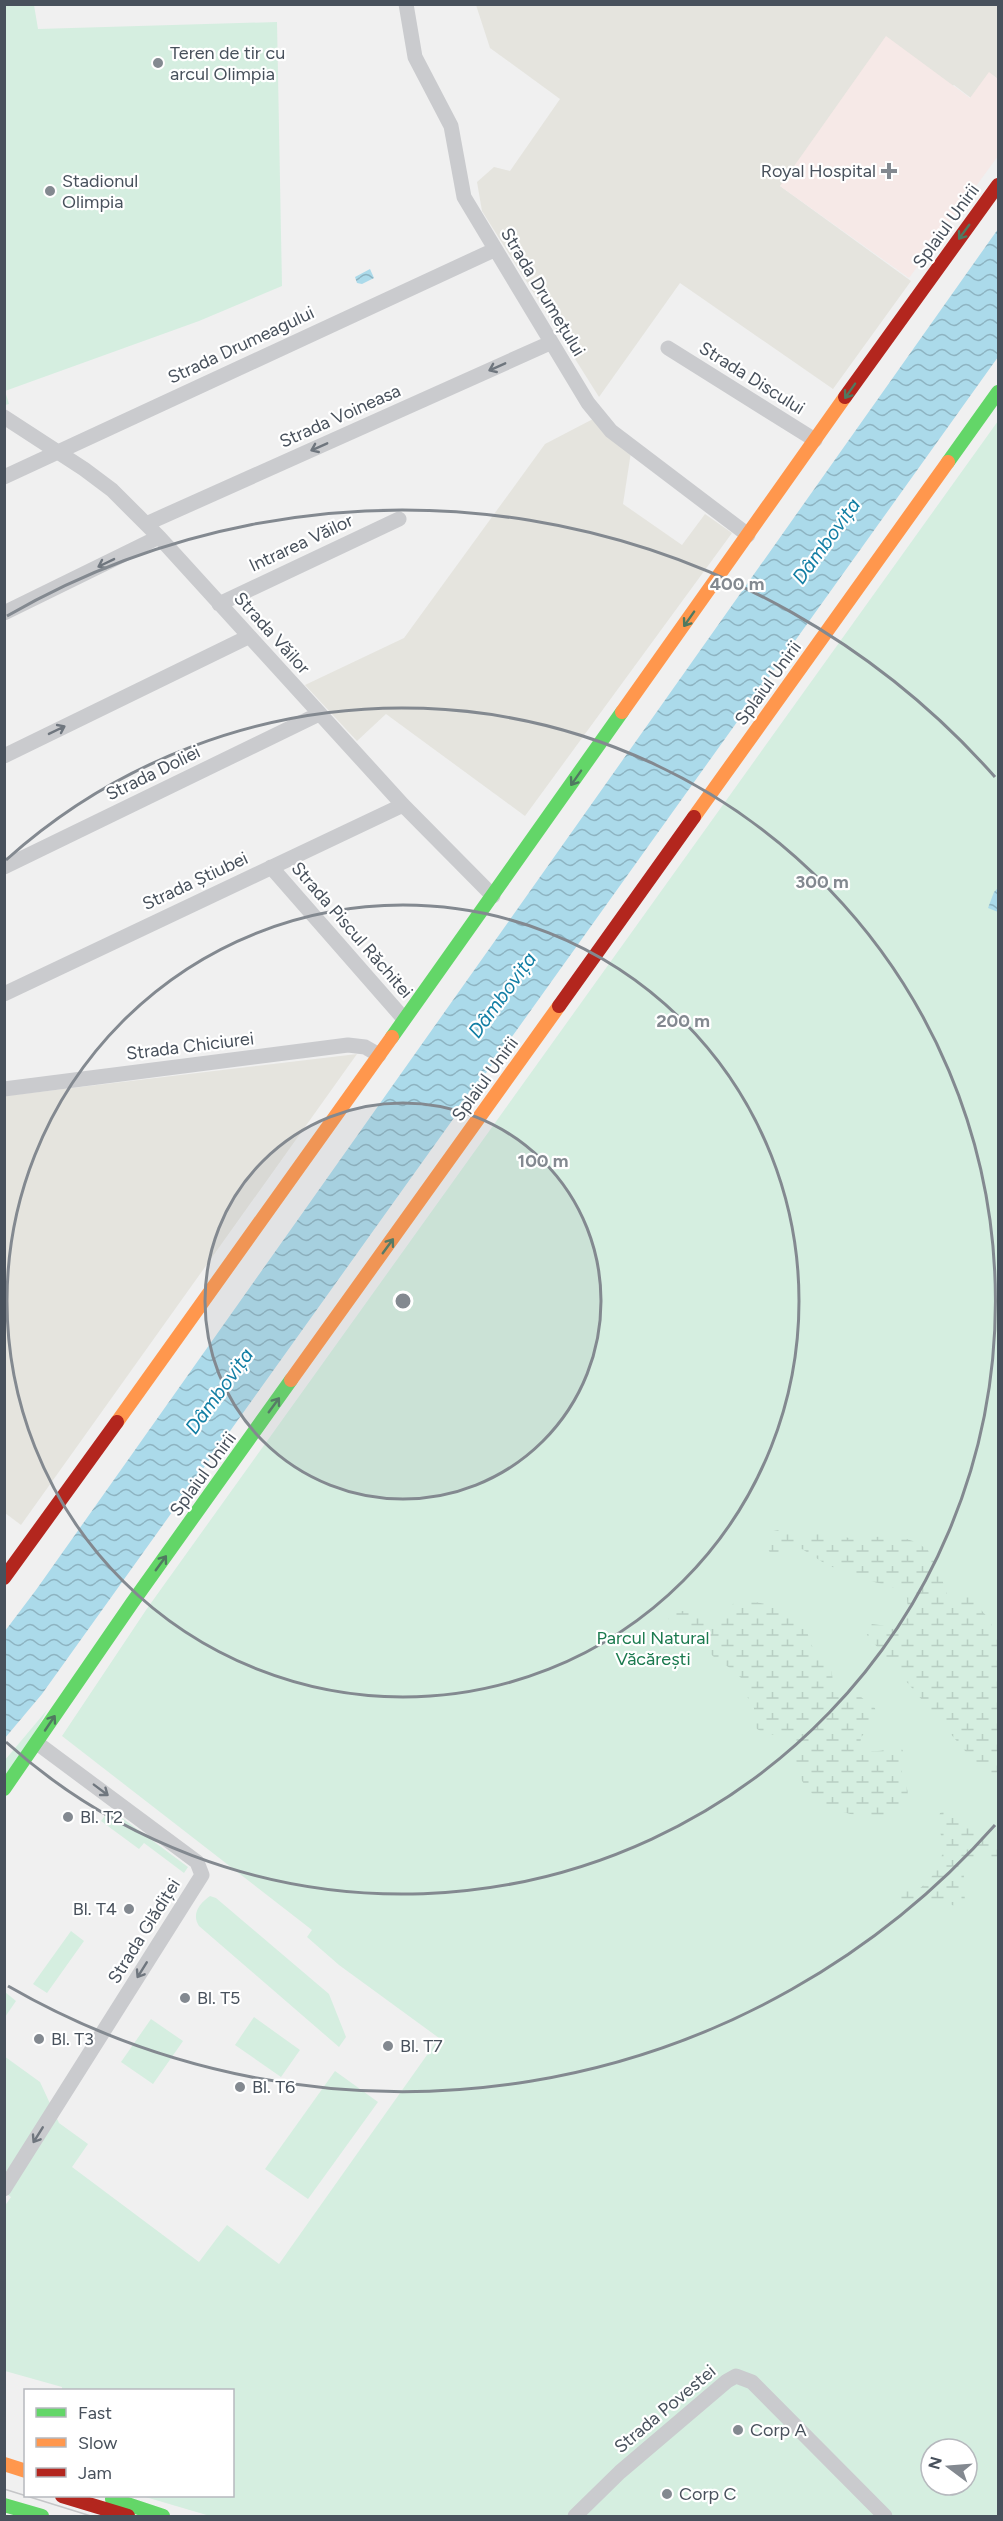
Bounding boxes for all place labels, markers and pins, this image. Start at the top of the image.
place label: Teren de tir cu arcul Olimpia [170,42,285,85]
marker: Teren de tir cu arcul Olimpia [151,56,165,70]
place label: Royal Hospital [761,160,876,182]
marker: Royal Hospital [880,162,898,180]
place label: Stadionul Olimpia [62,170,138,213]
marker: Stadionul Olimpia [43,184,57,198]
centre of rings [393,1291,413,1311]
place label: Bl. T2 [80,1806,123,1828]
marker: Bl. T2 [61,1810,75,1824]
place label: Bl. T4 [73,1898,117,1920]
marker: Bl. T4 [122,1902,136,1916]
place label: Bl. T5 [197,1987,240,2009]
marker: Bl. T5 [178,1991,192,2005]
place label: Bl. T3 [51,2028,94,2050]
marker: Bl. T3 [32,2032,46,2046]
place label: Bl. T7 [400,2035,443,2057]
marker: Bl. T7 [381,2039,395,2053]
place label: Bl. T6 [252,2076,295,2098]
marker: Bl. T6 [233,2080,247,2094]
place label: Corp A [750,2419,807,2441]
marker: Corp A [731,2423,745,2437]
place label: Corp C [679,2483,737,2505]
marker: Corp C [660,2487,674,2501]

